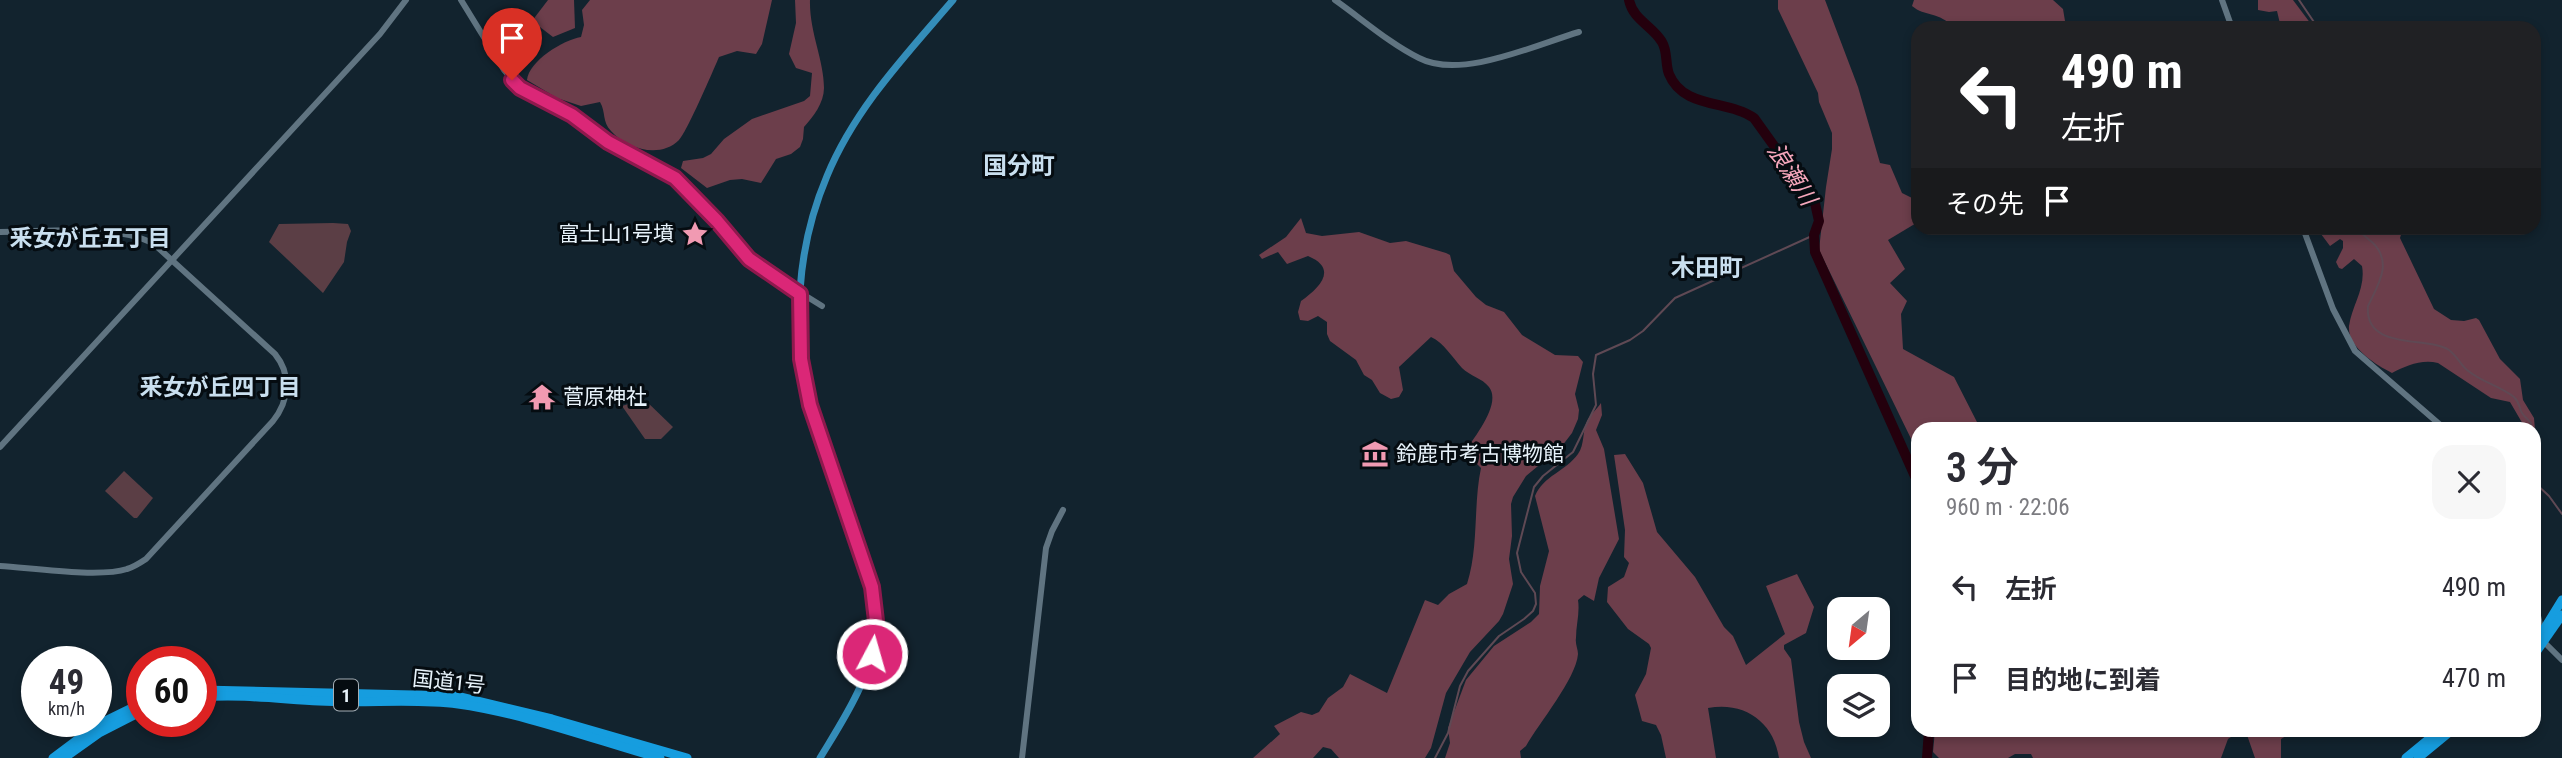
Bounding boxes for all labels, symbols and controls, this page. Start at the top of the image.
pin [482,8,542,80]
icon: arrive [493,19,531,57]
text: 490 m [2061,43,2183,100]
icon: left [1946,49,2037,140]
text: 左折 [2061,109,2125,147]
water label: 浪瀬川 [1761,138,1823,213]
district label: 国分町 [983,152,1055,180]
icon: arrive [2038,182,2076,220]
text: その先 [1946,189,2024,219]
place icon: 富士山1号墳 [680,219,710,249]
place label: 富士山1号墳 [559,222,674,246]
district label: 釆女が丘五丁目 [10,225,171,252]
district label: 木田町 [1671,254,1743,282]
district label: 釆女が丘四丁目 [140,374,301,401]
temple icon: 菅原神社 [527,382,557,412]
place label: 菅原神社 [563,385,647,409]
museum icon: 鈴鹿市考古博物館 [1360,439,1390,469]
place label: 鈴鹿市考古博物館 [1396,442,1564,466]
text: 3 分 [1946,443,2019,492]
button: close [2432,445,2506,519]
text: 960 m · 22:06 [1946,494,2070,521]
icon: left [1946,568,1984,606]
text: 490 m [2442,572,2506,602]
text: 左折 [2005,574,2057,604]
north arrow [1827,597,1890,660]
map controls [1827,597,1890,737]
position arrow [835,617,909,691]
speed limit sign: 60 [126,646,217,737]
icon: arrive [1946,659,1984,697]
text: 49 [49,662,84,703]
text: 470 m [2442,663,2506,693]
text: 目的地に到着 [2005,665,2161,695]
street label: 国道1号 [411,666,487,698]
button: layers [1827,674,1890,737]
road number: 1 [334,680,358,710]
text: km/h [48,698,85,719]

